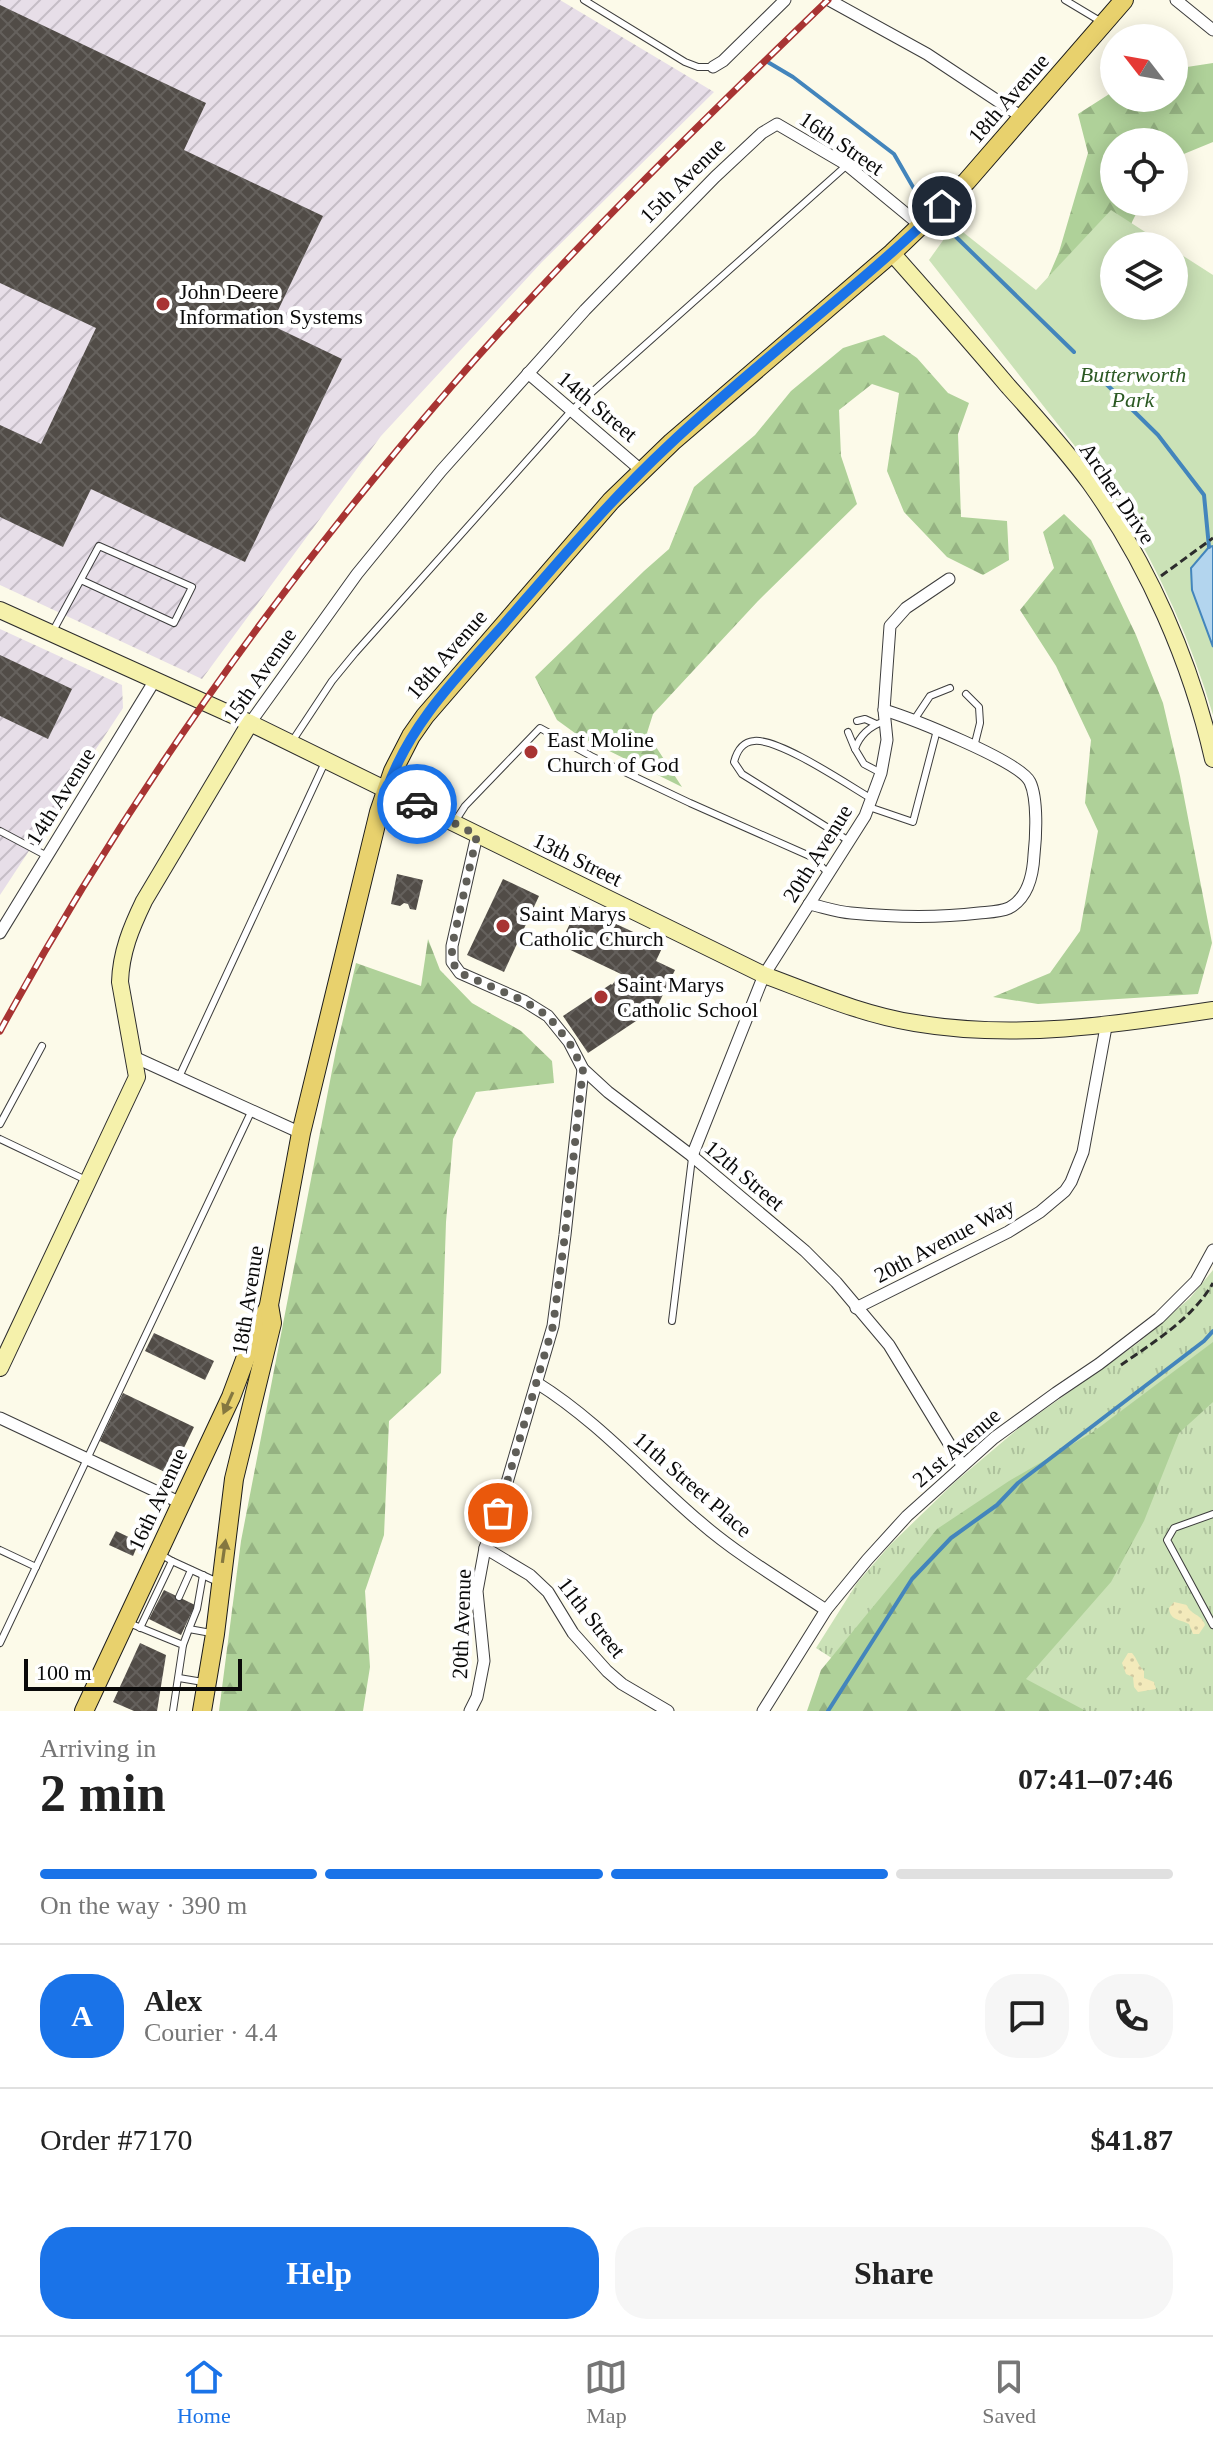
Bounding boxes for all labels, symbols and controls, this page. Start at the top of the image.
north arrow [1100,24,1188,112]
map controls [1100,24,1188,320]
street label: 18th Avenue [963,49,1054,148]
street label: 16th Street [795,106,888,181]
button: locate [1100,128,1188,216]
street label: 15th Avenue [635,133,730,228]
pin [908,172,976,240]
icon: home [920,184,964,228]
button: layers [1100,232,1188,320]
place label: John Deere Information Systems [179,279,363,329]
marker: John Deere Information Systems [154,295,172,313]
park label: Butterworth Park [1080,362,1186,412]
street label: 14th Street [553,366,642,447]
street label: Archer Drive [1075,438,1161,549]
street label: 18th Avenue [401,605,492,704]
street label: 15th Avenue [218,623,301,728]
place label: East Moline Church of God [547,727,679,777]
street label: 14th Avenue [21,743,100,850]
marker: East Moline Church of God [522,743,540,761]
courier [377,764,457,844]
icon: car [395,782,439,826]
street label: 20th Avenue [778,800,857,907]
street label: 13th Street [529,827,626,892]
place label: Saint Marys Catholic Church [519,901,664,951]
marker: Saint Marys Catholic Church [494,917,512,935]
place label: Saint Marys Catholic School [617,972,758,1022]
marker: Saint Marys Catholic School [592,988,610,1006]
street label: 12th Street [700,1135,789,1216]
street label: 20th Avenue Way [870,1193,1019,1288]
street label: 18th Avenue [227,1244,268,1356]
one-way arrow [221,1391,235,1415]
street label: 21st Avenue [907,1403,1005,1492]
street label: 11th Street Place [629,1426,757,1542]
street label: 16th Avenue [123,1444,192,1554]
pin [464,1479,532,1547]
icon: bag [476,1491,520,1535]
one-way arrow [218,1538,231,1563]
street label: 20th Avenue [447,1569,476,1680]
street label: 11th Street [552,1572,631,1662]
scale bar [24,1655,242,1691]
text: 100 m [36,1660,92,1685]
text: Arriving in [40,1734,156,1763]
text: 07:41–07:46 [1018,1762,1173,1795]
text: 2 min [40,1765,166,1822]
text: On the way · 390 m [40,1891,247,1920]
button: chat [985,1974,1069,2058]
button: phone [1089,1974,1173,2058]
text: Alex [144,1984,202,2017]
text: A [71,1999,93,2032]
text: Courier · 4.4 [144,2018,278,2047]
text: Order #7170 [40,2123,192,2156]
text: $41.87 [1091,2123,1173,2156]
button: Help [40,2227,599,2319]
button: Share [615,2227,1173,2319]
tab: Home [177,2355,231,2429]
tab: Map [584,2355,628,2429]
tab: Saved [982,2355,1036,2429]

